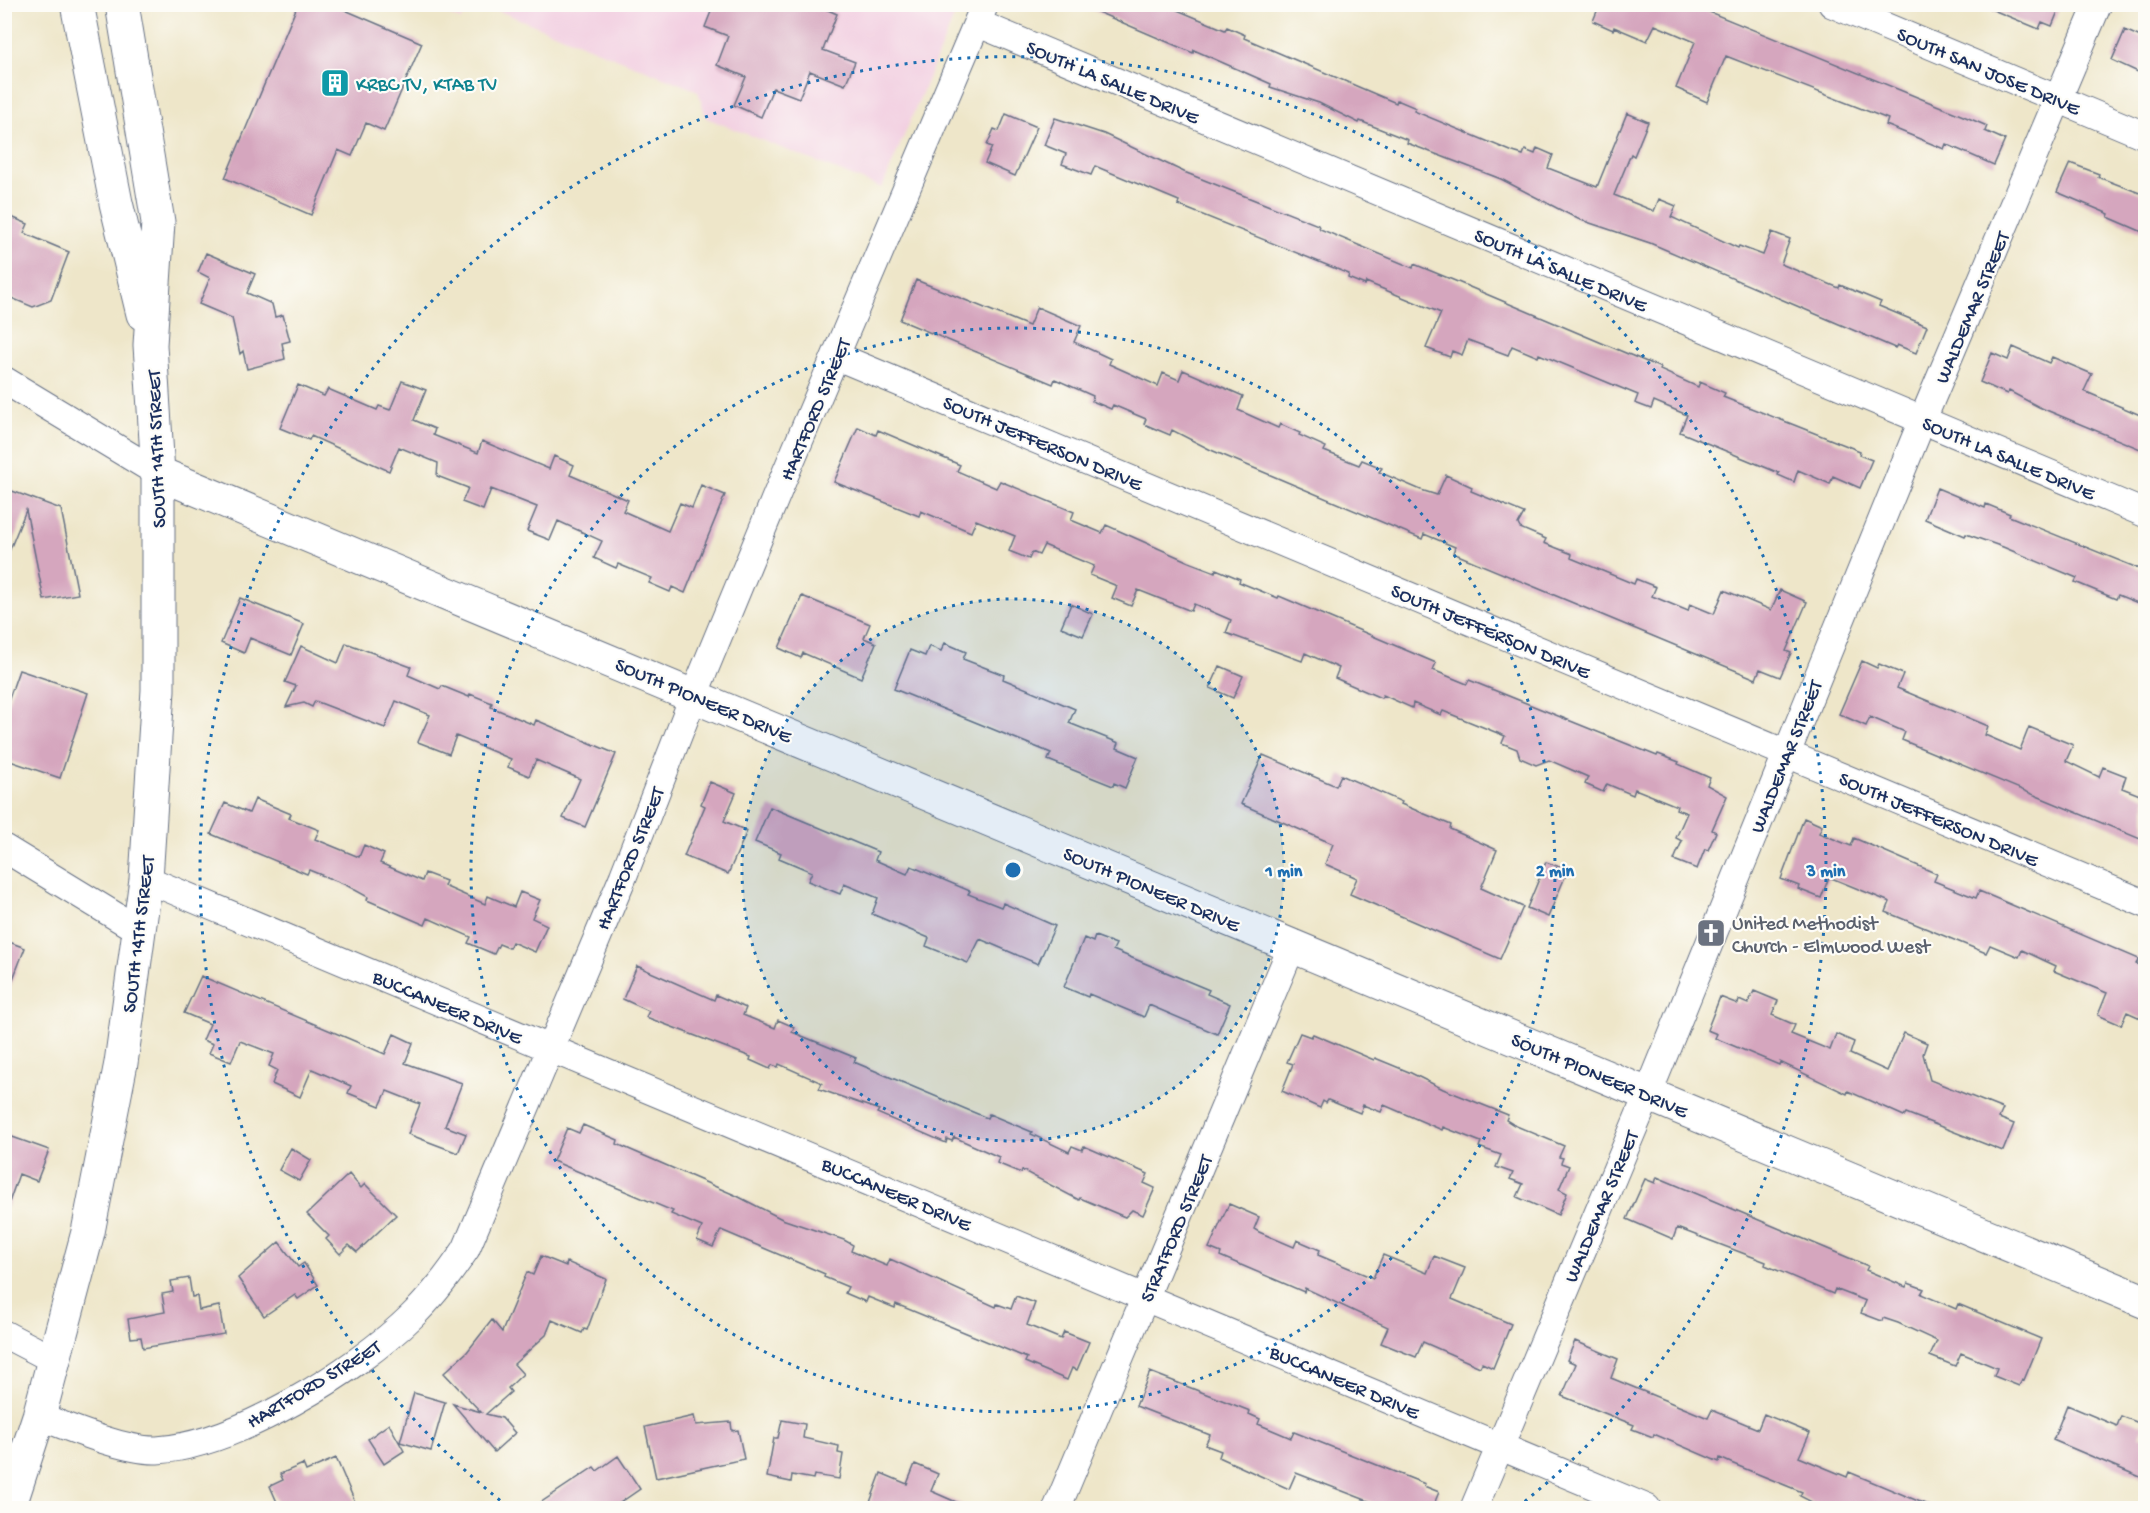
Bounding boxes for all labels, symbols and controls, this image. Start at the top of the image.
street label: SOUTH SAN JOSE DRIVE [1893,24,2084,123]
street label: SOUTH LA SALLE DRIVE [1022,37,1203,132]
building icon: KRBC TV, KTAB TV [319,67,351,99]
place label: KRBC TV, KTAB TV [356,75,497,98]
street label: SOUTH LA SALLE DRIVE [1470,225,1651,320]
street label: WALDEMAR STREET [1932,228,2017,388]
street label: HARTFORD STREET [777,335,858,485]
street label: SOUTH 14TH STREET [144,368,173,528]
street label: SOUTH JEFFERSON DRIVE [939,393,1146,498]
street label: SOUTH LA SALLE DRIVE [1918,413,2099,508]
street label: SOUTH JEFFERSON DRIVE [1387,581,1594,686]
street label: SOUTH PIONEER DRIVE [611,655,796,750]
street label: WALDEMAR STREET [1747,676,1830,837]
street label: SOUTH JEFFERSON DRIVE [1835,769,2042,874]
street label: HARTFORD STREET [593,783,672,934]
street label: SOUTH PIONEER DRIVE [1059,844,1244,939]
street label: SOUTH 14TH STREET [119,853,162,1014]
centre of rings [1003,860,1023,880]
text: 1 min [1265,862,1303,883]
text: 2 min [1536,862,1575,883]
text: 3 min [1806,862,1846,883]
place label: United Methodist Church - Elmwood West [1732,914,1932,960]
church icon: United Methodist Church - Elmwood West [1695,917,1727,949]
street label: BUCCANEER DRIVE [367,967,526,1052]
street label: SOUTH PIONEER DRIVE [1507,1030,1692,1125]
street label: WALDEMAR STREET [1561,1127,1646,1287]
street label: STRATFORD STREET [1137,1151,1220,1306]
street label: BUCCANEER DRIVE [816,1154,975,1239]
street label: HARTFORD STREET [244,1336,387,1435]
street label: BUCCANEER DRIVE [1264,1342,1423,1427]

